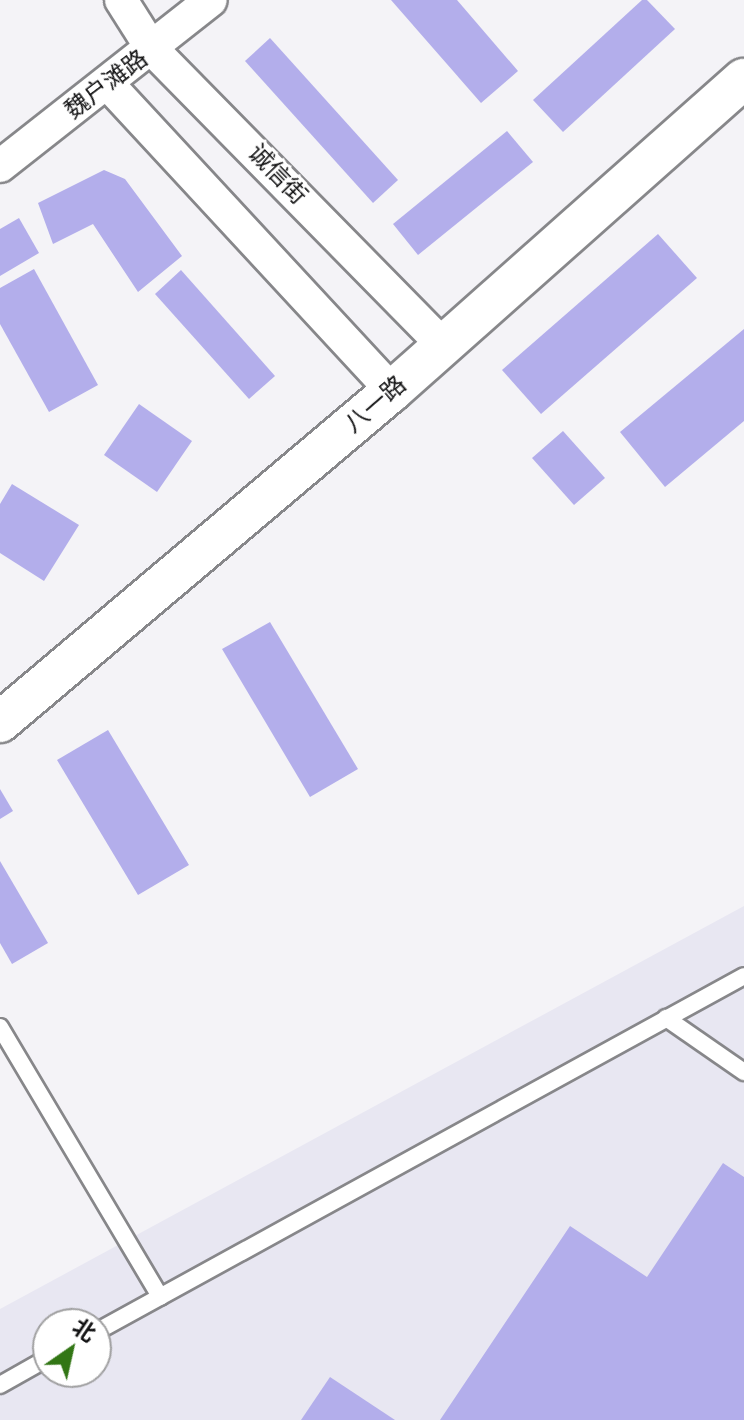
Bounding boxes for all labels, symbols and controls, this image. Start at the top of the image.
street label: 魏户滩路 [59,44,153,124]
street label: 诚信街 [243,138,313,210]
street label: 八一路 [338,370,412,438]
north arrow [32,1308,112,1388]
text: 北 [67,1312,101,1348]

